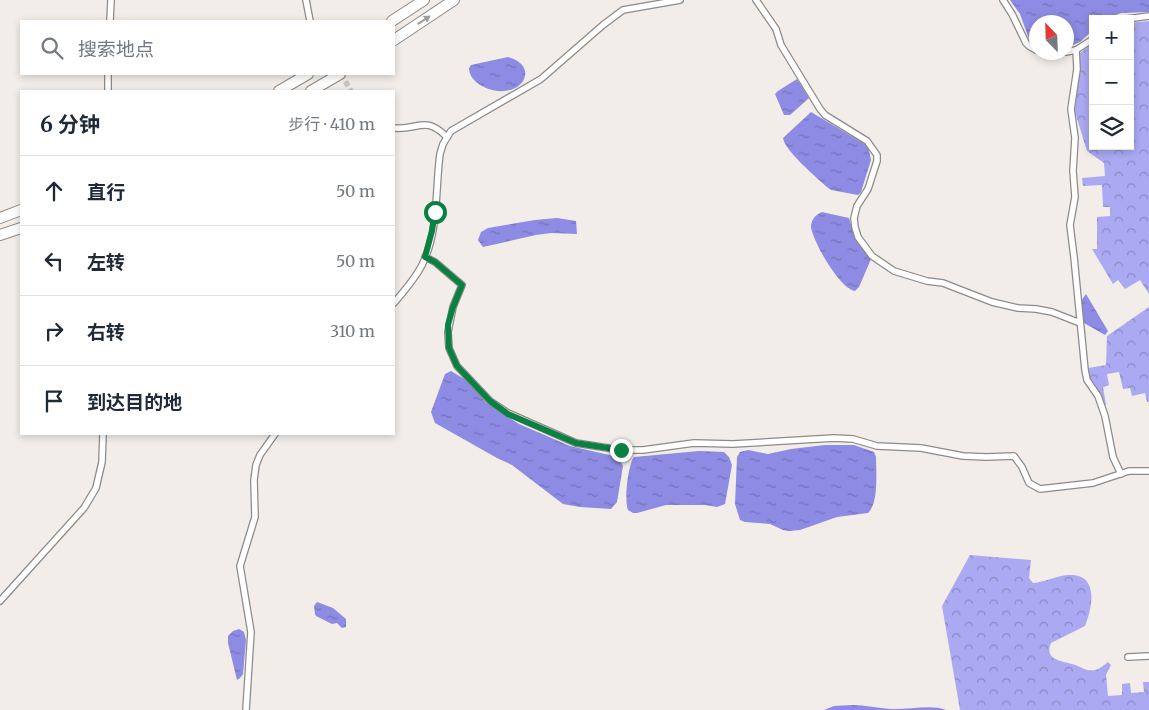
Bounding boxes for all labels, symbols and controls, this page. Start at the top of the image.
one-way arrow [417,15,431,25]
north arrow [1029,15,1074,60]
map controls [1089,15,1134,150]
button: + [1089,15,1134,60]
search box [20,20,395,75]
icon: search [38,34,66,62]
text: 搜索地点 [78,37,154,61]
button: − [1089,60,1134,105]
button: layers [1089,105,1134,150]
text: 6 分钟 [40,111,100,138]
text: 步行 · 410 m [288,114,375,134]
icon: ahead [40,177,68,205]
text: 直行 [87,180,125,204]
text: 50 m [336,181,375,201]
route start [424,201,447,224]
icon: left [40,247,68,275]
text: 左转 [87,250,125,274]
text: 50 m [336,251,375,271]
icon: right [40,317,68,345]
text: 右转 [87,320,125,344]
text: 310 m [330,321,375,341]
icon: arrive [40,387,68,415]
text: 到达目的地 [87,390,182,414]
route end [610,439,633,462]

